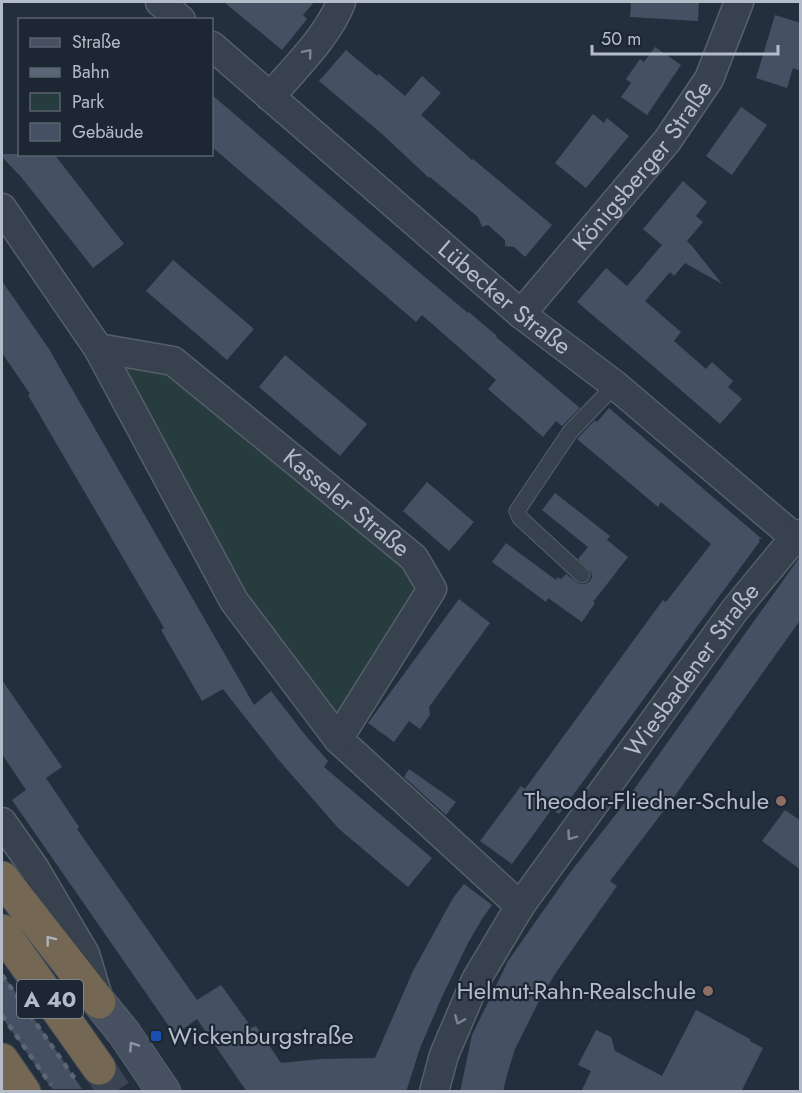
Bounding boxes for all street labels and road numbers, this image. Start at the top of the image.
street label: Königsberger Straße [564,73,720,258]
street label: Lübecker Straße [431,232,579,363]
street label: Kasseler Straße [276,440,418,565]
street label: Wiesbadener Straße [616,575,767,764]
road number: A 40 [17,980,83,1018]

